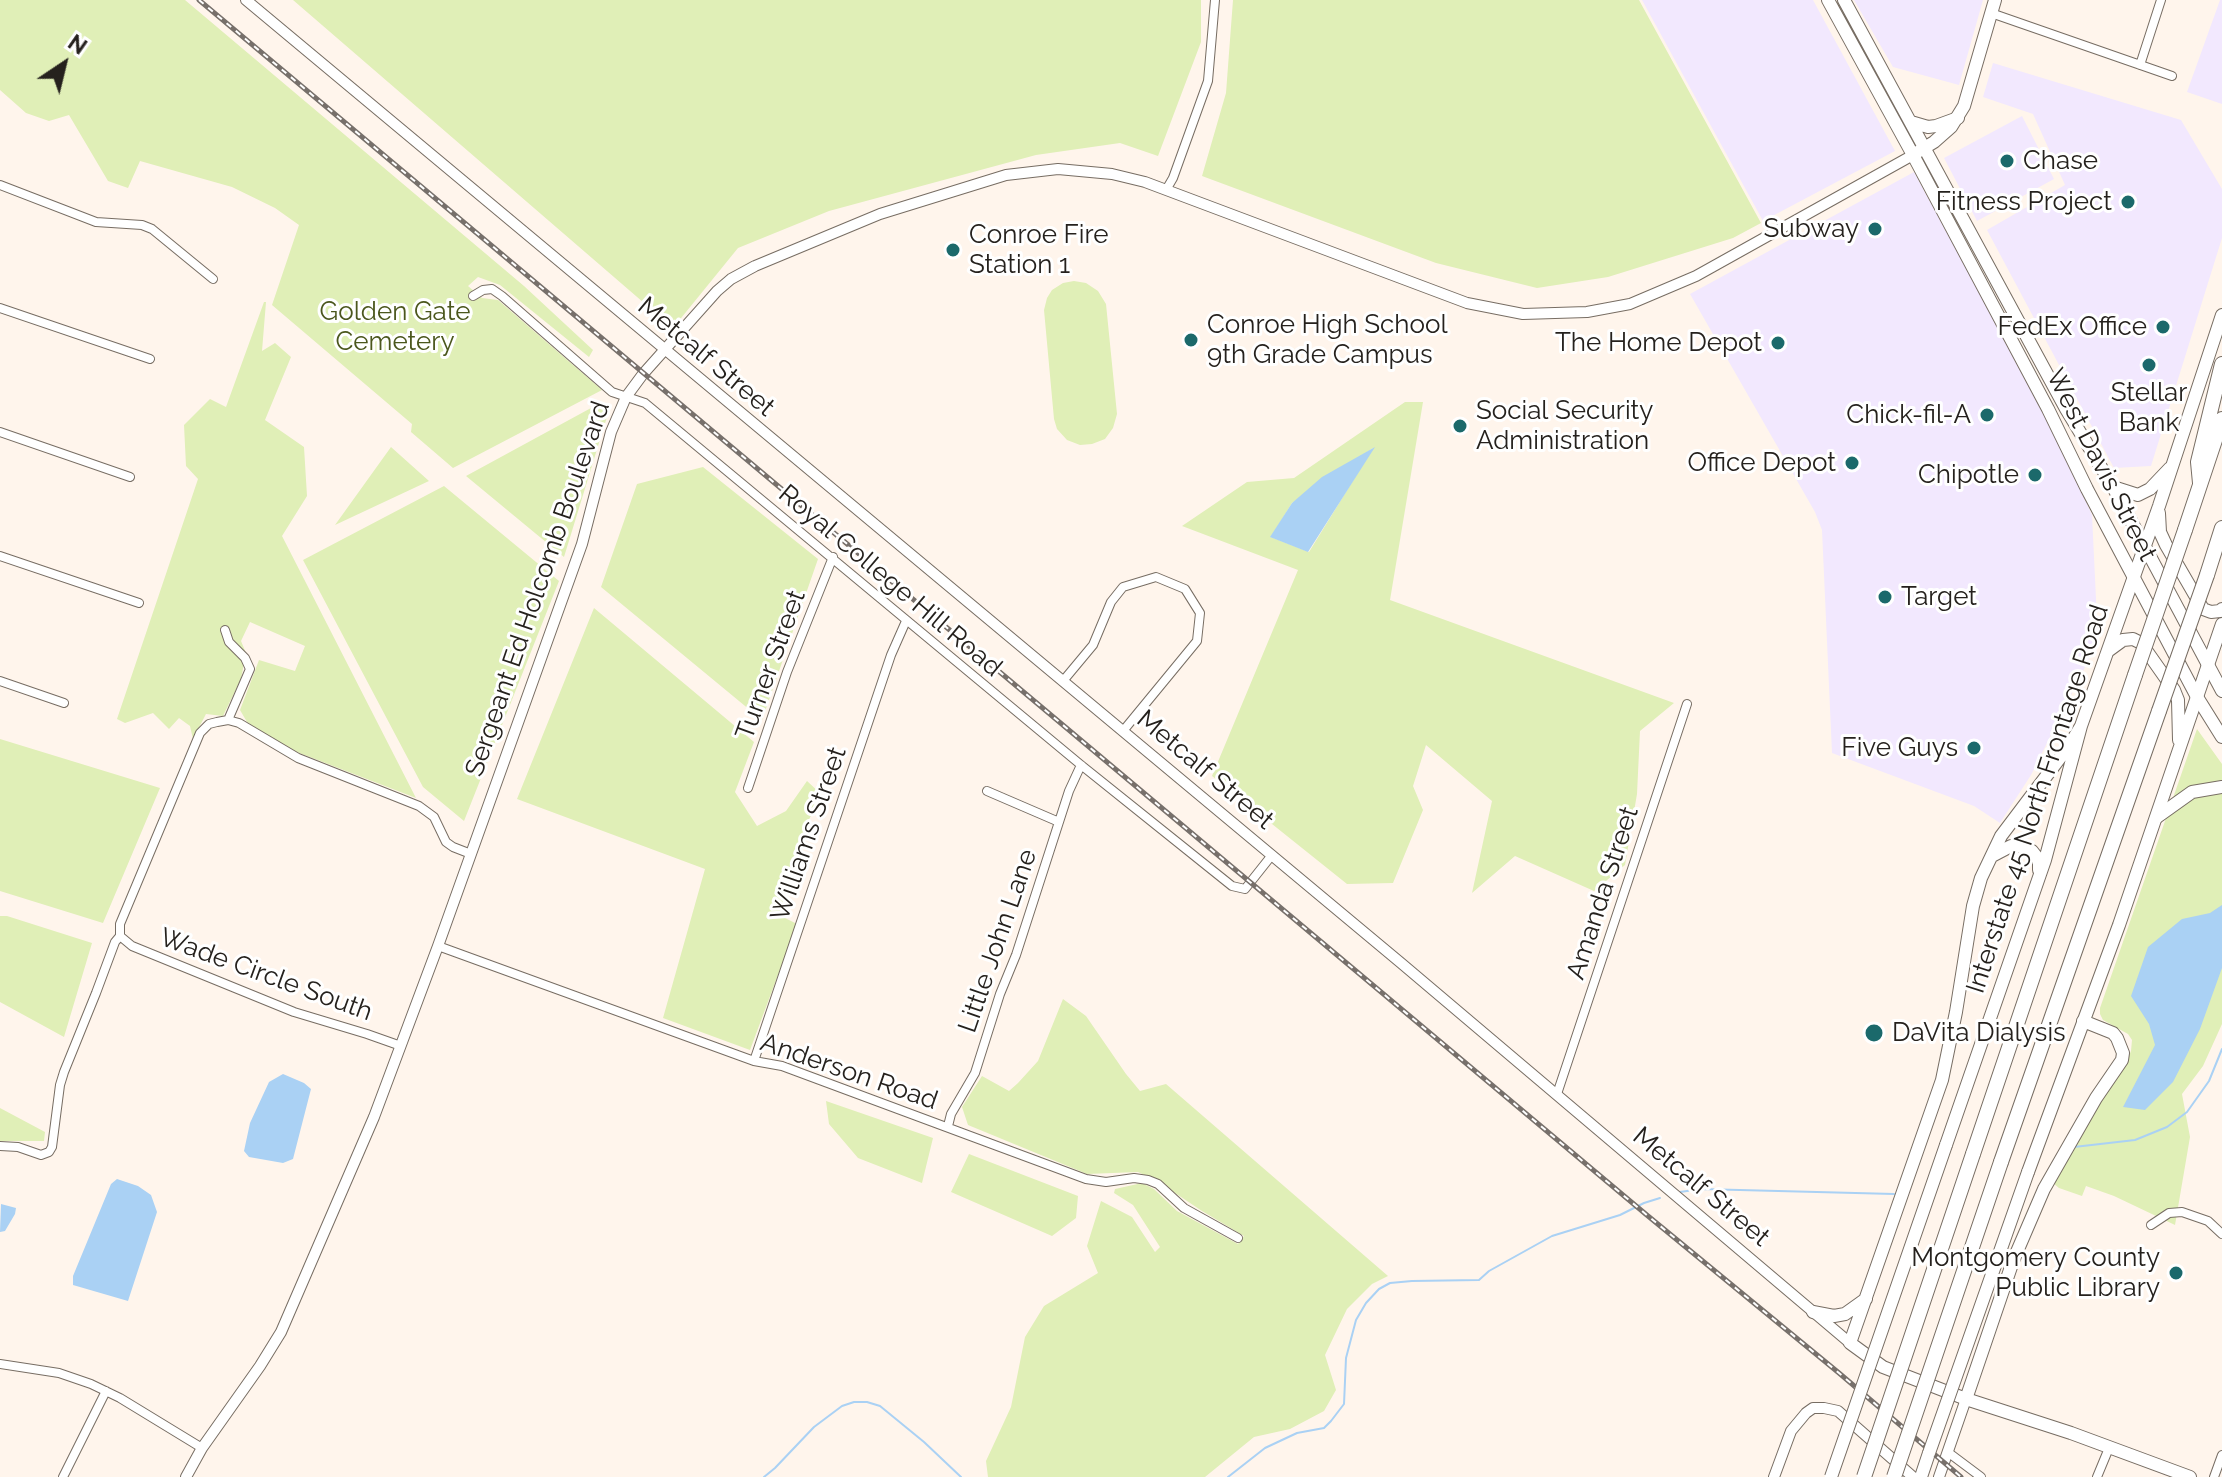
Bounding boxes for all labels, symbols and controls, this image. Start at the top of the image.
north arrow [24,24,104,104]
text: N [63,29,92,60]
place label: Chase [2023,145,2098,177]
marker: Chase [1998,152,2016,170]
place label: Fitness Project [1936,186,2112,218]
marker: Fitness Project [2119,193,2137,211]
place label: Subway [1764,213,1859,245]
place label: Conroe Fire Station 1 [969,219,1108,280]
marker: Subway [1866,220,1884,238]
marker: Conroe Fire Station 1 [944,241,962,259]
street label: Metcalf Street [631,291,781,423]
park label: Golden Gate Cemetery [320,296,470,358]
place label: Conroe High School 9th Grade Campus [1207,309,1447,370]
place label: FedEx Office [1998,311,2147,343]
marker: FedEx Office [2154,318,2172,336]
place label: The Home Depot [1555,327,1762,359]
marker: Conroe High School 9th Grade Campus [1182,331,1200,349]
marker: The Home Depot [1769,334,1787,352]
marker: Stellar Bank [2140,356,2158,374]
street label: West Davis Street [2039,364,2163,566]
place label: Stellar Bank [2111,377,2187,438]
place label: Social Security Administration [1476,395,1653,456]
street label: Sergeant Ed Holcomb Boulevard [459,397,617,781]
place label: Chick-fil-A [1846,399,1971,431]
marker: Chick-fil-A [1978,406,1996,424]
marker: Social Security Administration [1451,417,1469,435]
place label: Office Depot [1687,447,1836,479]
marker: Office Depot [1843,454,1861,472]
place label: Chipotle [1918,459,2019,491]
marker: Chipotle [2026,466,2044,484]
street label: Royal College Hill Road [772,478,1008,684]
place label: Target [1901,581,1977,613]
street label: Turner Street [730,586,812,744]
marker: Target [1876,588,1894,606]
street label: Interstate 45 North Frontage Road [1960,601,2116,997]
street label: Metcalf Street [1130,704,1280,836]
place label: Five Guys [1841,732,1958,764]
marker: Five Guys [1965,739,1983,757]
street label: Williams Street [765,743,853,925]
street label: Amanda Street [1560,803,1646,983]
street label: Little John Lane [952,845,1044,1037]
street label: Wade Circle South [155,922,377,1028]
place label: DaVita Dialysis [1892,1017,2066,1049]
marker: DaVita Dialysis [1863,1022,1885,1044]
street label: Anderson Road [756,1027,942,1117]
street label: Metcalf Street [1626,1121,1776,1253]
place label: Montgomery County Public Library [1911,1242,2160,1304]
marker: Montgomery County Public Library [2167,1264,2185,1282]

